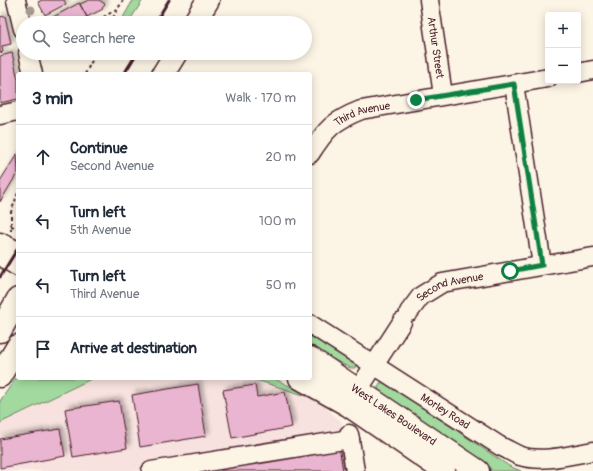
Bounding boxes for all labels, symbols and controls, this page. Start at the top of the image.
map controls [545,12,581,84]
button: + [545,12,581,48]
search box [16,16,312,60]
street label: Arthur Street [425,16,447,80]
icon: search [30,27,52,49]
text: Search here [62,29,135,48]
button: − [545,48,581,84]
text: 3 min [32,88,73,109]
text: Walk · 170 m [225,90,296,106]
route end [407,91,425,109]
street label: Third Avenue [331,99,392,129]
text: Continue [70,139,128,158]
icon: ahead [32,146,54,168]
text: 20 m [265,149,296,165]
text: Second Avenue [70,158,154,174]
text: Turn left [70,203,126,222]
icon: left [32,210,54,232]
text: 100 m [259,213,296,229]
text: 5th Avenue [70,222,131,238]
route start [501,262,519,280]
text: Turn left [70,267,126,286]
street label: Second Avenue [413,269,485,304]
icon: left [32,274,54,296]
text: 50 m [266,277,296,293]
text: Third Avenue [70,286,139,302]
icon: arrive [32,338,54,360]
text: Arrive at destination [70,339,197,358]
street label: West Lakes Boulevard [349,381,439,448]
street label: Morley Road [419,390,472,432]

